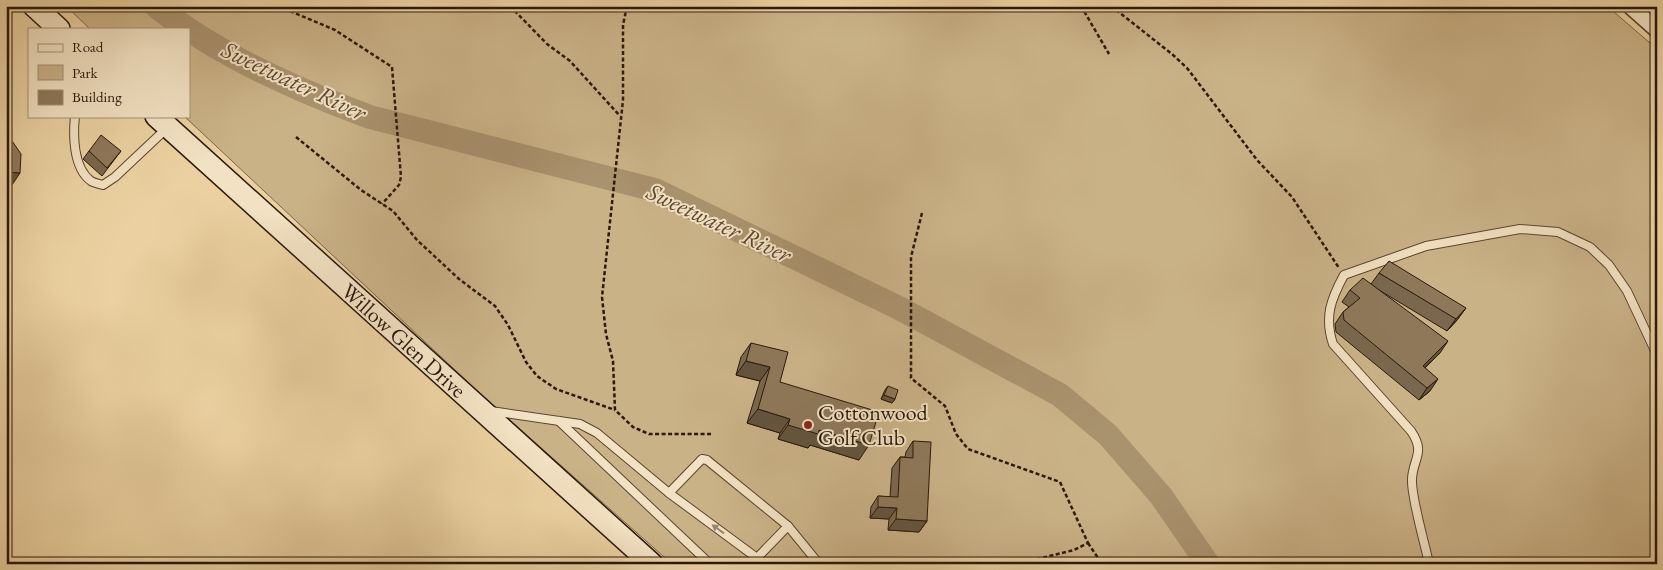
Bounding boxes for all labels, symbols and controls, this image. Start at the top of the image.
legend [28,28,190,118]
water label: Sweetwater River [216,33,373,128]
text: Road [72,37,104,56]
text: Park [72,63,99,82]
text: Building [72,87,122,106]
water label: Sweetwater River [641,175,798,270]
street label: Willow Glen Drive [335,277,473,404]
place label: Cottonwood Golf Club [818,398,929,452]
marker: Cottonwood Golf Club [802,419,814,431]
one-way arrow [712,524,725,535]

